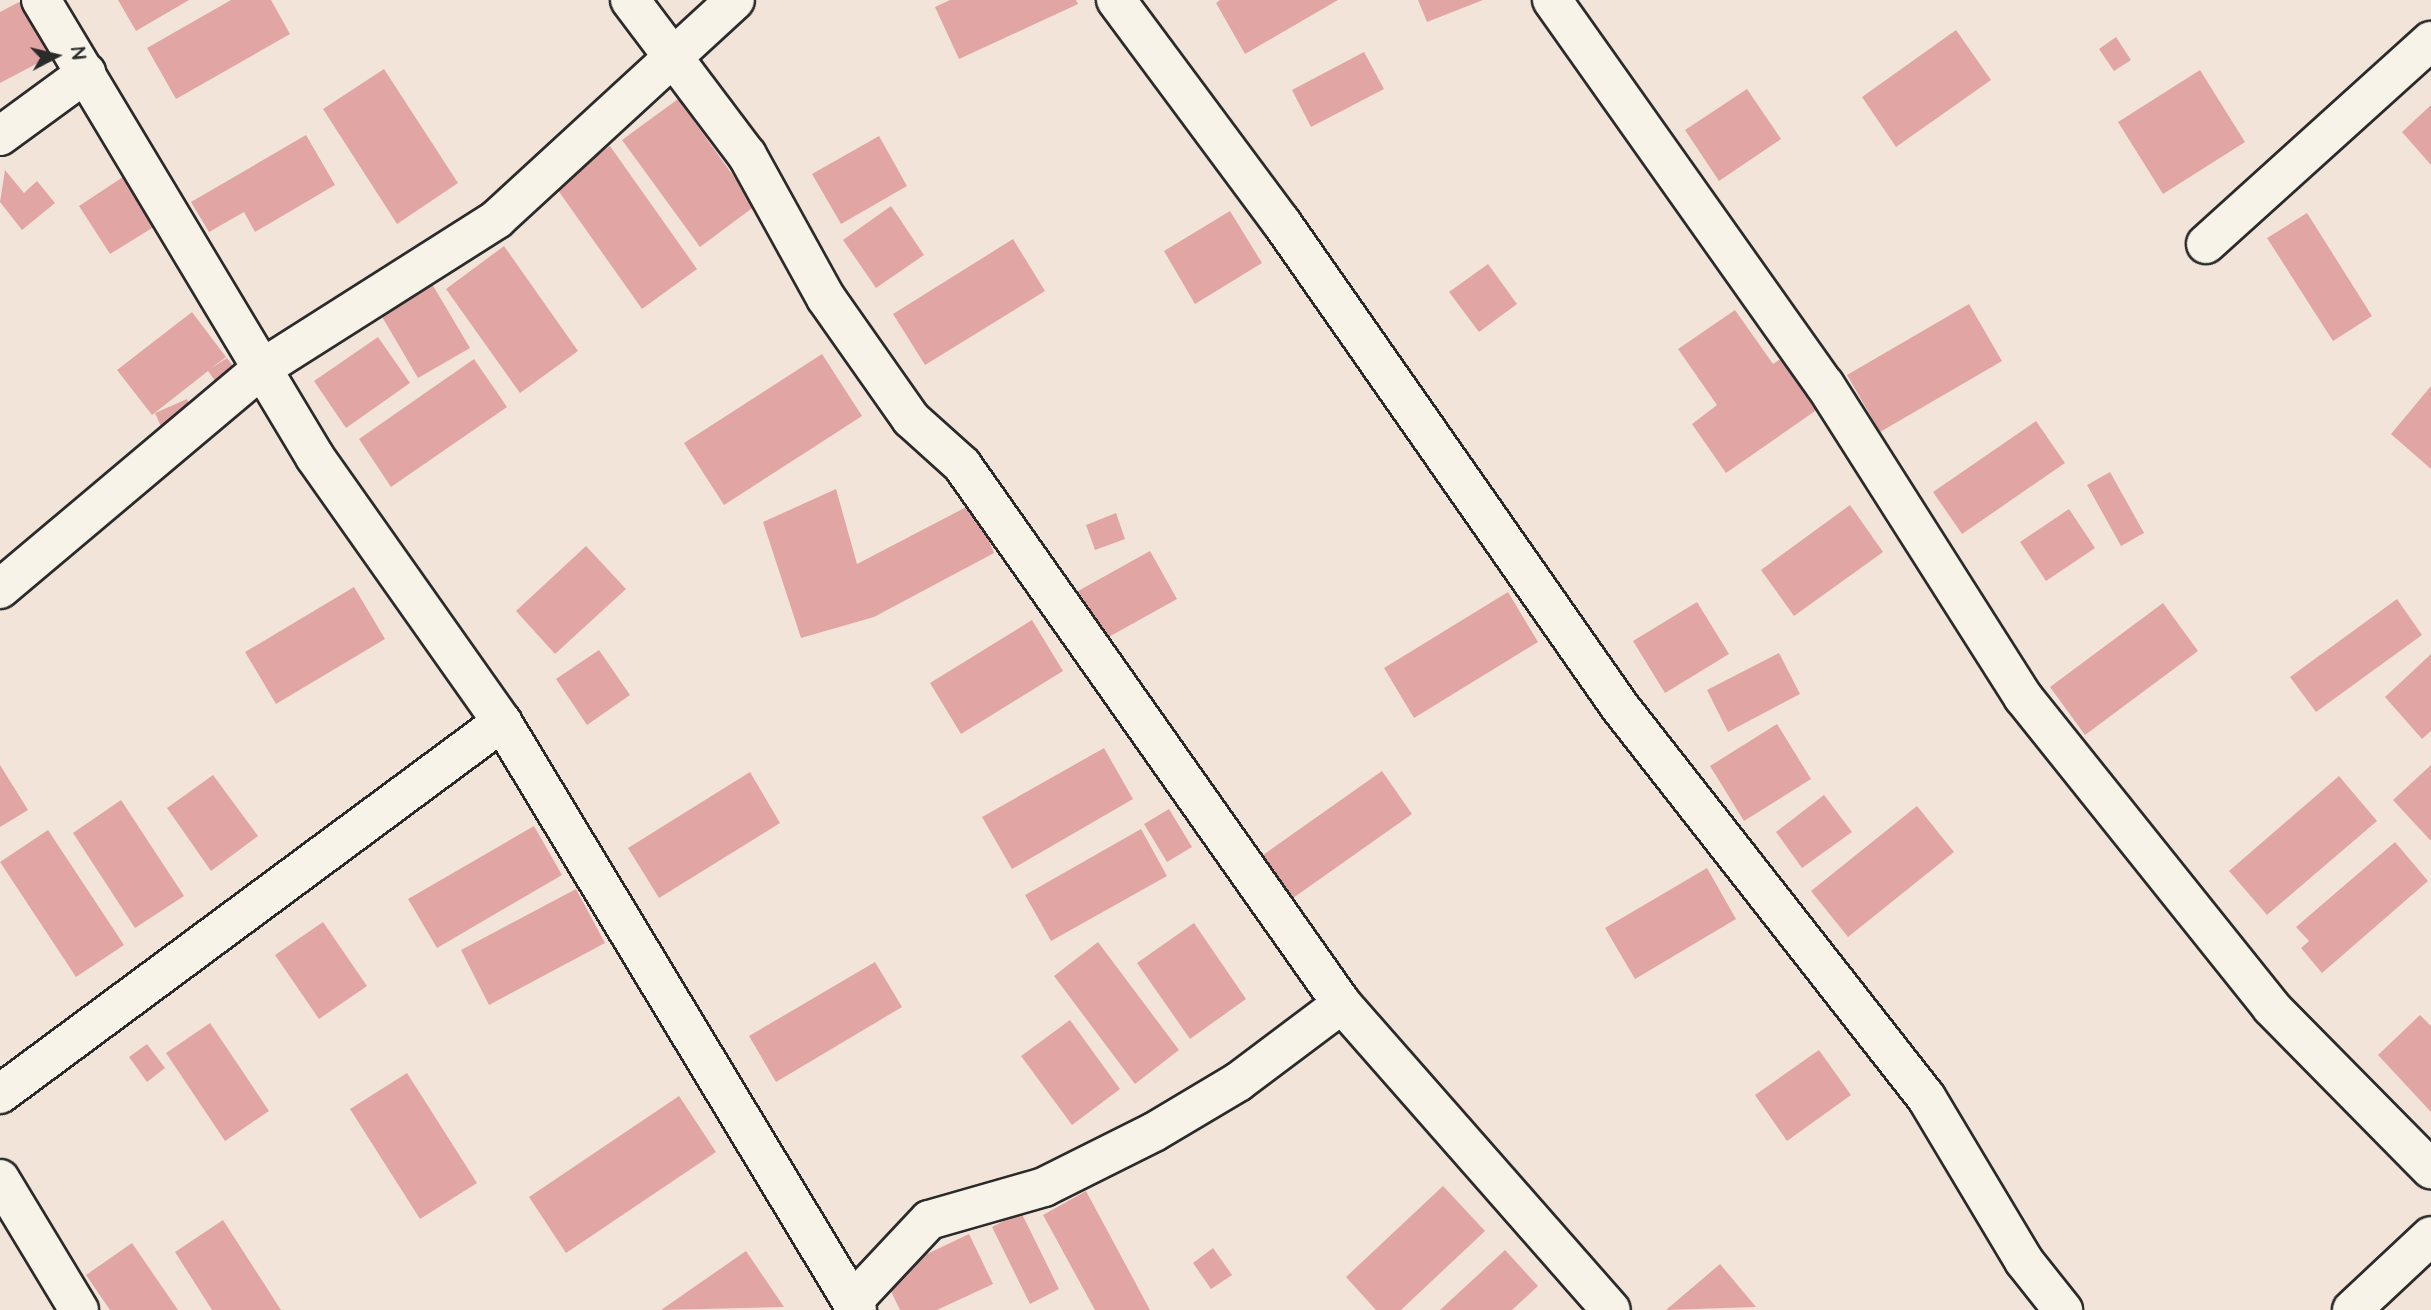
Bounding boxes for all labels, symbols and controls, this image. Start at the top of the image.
north arrow [21,21,91,91]
text: N [63,46,91,61]

